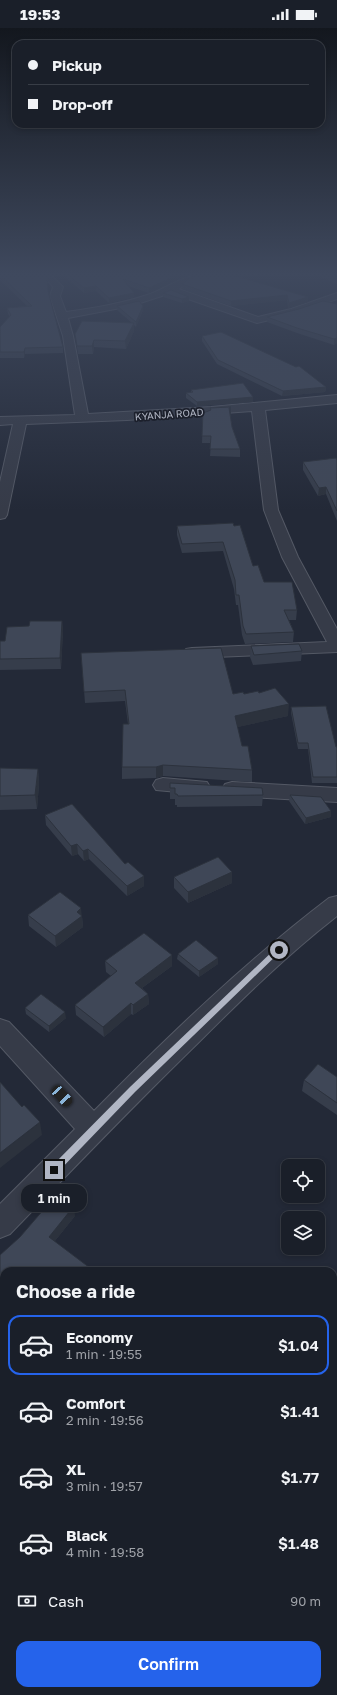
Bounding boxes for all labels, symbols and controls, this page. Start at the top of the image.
text: 19:53 [20,5,60,23]
text: Pickup [52,56,102,74]
text: Drop-off [52,95,112,113]
street label: KYANJA ROAD [134,406,204,422]
route start [270,941,288,959]
car [49,1083,75,1109]
map controls [281,1159,325,1255]
button: locate [281,1159,325,1203]
route end [45,1161,63,1179]
callout: 1 min [21,1184,87,1212]
text: 1 min [38,1190,70,1206]
button: layers [281,1211,325,1255]
text: Choose a ride [16,1280,135,1302]
icon: car [18,1327,54,1363]
text: Economy [66,1328,133,1346]
text: $1.04 [278,1336,319,1354]
text: 1 min · 19:55 [66,1346,142,1362]
icon: car [18,1393,54,1429]
text: Comfort [66,1394,125,1412]
text: $1.41 [280,1402,319,1420]
text: 2 min · 19:56 [66,1412,144,1428]
icon: car [18,1459,54,1495]
text: XL [66,1460,85,1478]
text: $1.77 [281,1468,319,1486]
text: 3 min · 19:57 [66,1478,143,1494]
icon: car [18,1525,54,1561]
text: Black [66,1526,108,1544]
text: $1.48 [278,1534,319,1552]
text: 4 min · 19:58 [66,1544,144,1560]
icon: cash [16,1590,38,1612]
text: Cash [48,1592,84,1610]
text: 90 m [290,1593,321,1609]
button: Confirm [16,1641,321,1687]

